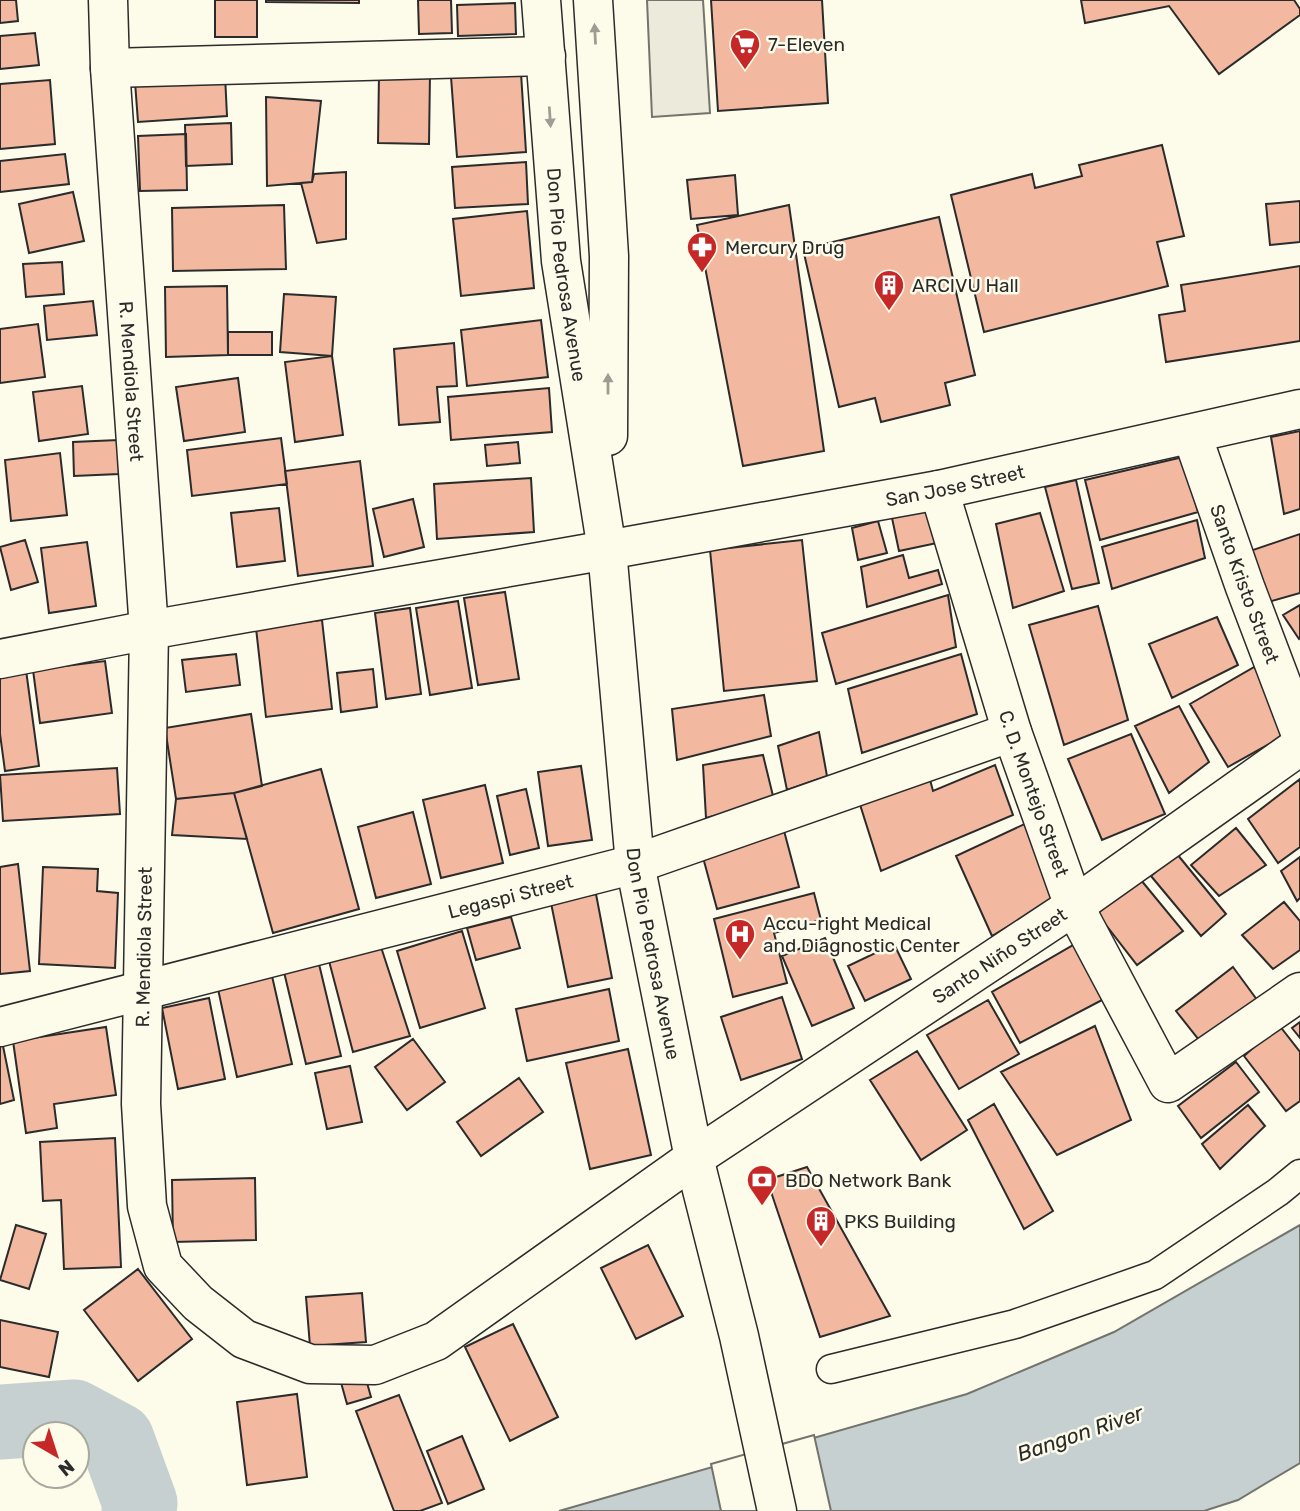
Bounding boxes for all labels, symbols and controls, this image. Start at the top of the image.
one-way arrow [589,23,600,45]
supermarket icon: 7-Eleven [728,27,762,71]
place label: 7-Eleven [768,33,845,56]
one-way arrow [545,106,556,128]
street label: Don Pio Pedrosa Avenue [542,167,592,383]
pharmacy icon: Mercury Drug [685,230,719,274]
place label: Mercury Drug [725,236,845,259]
building icon: ARCIVU Hall [872,268,906,312]
place label: ARCIVU Hall [912,274,1019,297]
street label: R. Mendiola Street [115,300,149,463]
one-way arrow [602,372,614,394]
street label: San Jose Street [884,460,1027,511]
street label: Santo Kristo Street [1206,501,1285,667]
street label: C. D. Montejo Street [995,707,1074,880]
street label: Don Pio Pedrosa Avenue [622,847,685,1061]
street label: R. Mendiola Street [131,866,157,1028]
street label: Legaspi Street [445,869,576,923]
street label: Santo Niño Street [928,902,1072,1008]
place label: Accu-right Medical and Diagnostic Center [763,912,960,957]
hospital icon: Accu-right Medical and Diagnostic Center [723,917,757,961]
bank icon: BDO Network Bank [745,1163,779,1207]
place label: BDO Network Bank [785,1169,952,1192]
building icon: PKS Building [804,1204,838,1248]
place label: PKS Building [844,1210,956,1233]
water label: Bangon River [1014,1399,1147,1466]
north arrow [21,1420,91,1490]
text: N [54,1455,79,1481]

